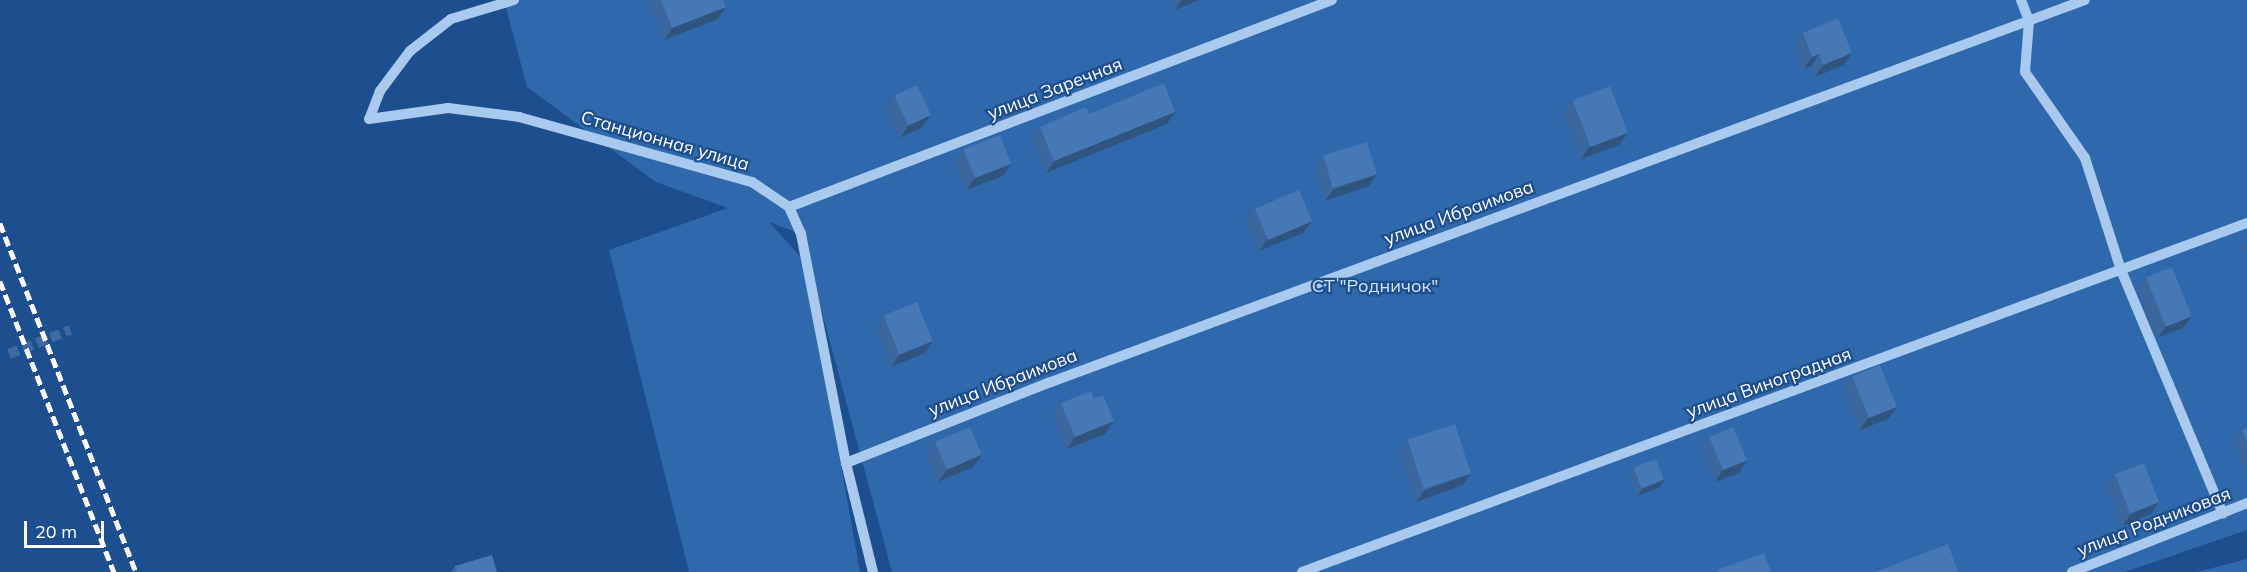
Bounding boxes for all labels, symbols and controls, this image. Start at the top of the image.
street label: улица Заречная [985,53,1125,125]
street label: Станционная улица [578,107,752,175]
street label: улица Ибраимова [1381,176,1537,250]
park label: СТ "Родничок" [1312,275,1438,297]
street label: улица Виноградная [1684,343,1854,423]
street label: улица Ибраимова [926,345,1080,421]
street label: улица Родниковая [2074,483,2234,561]
scale bar [27,509,106,547]
text: 20 m [35,520,77,543]

